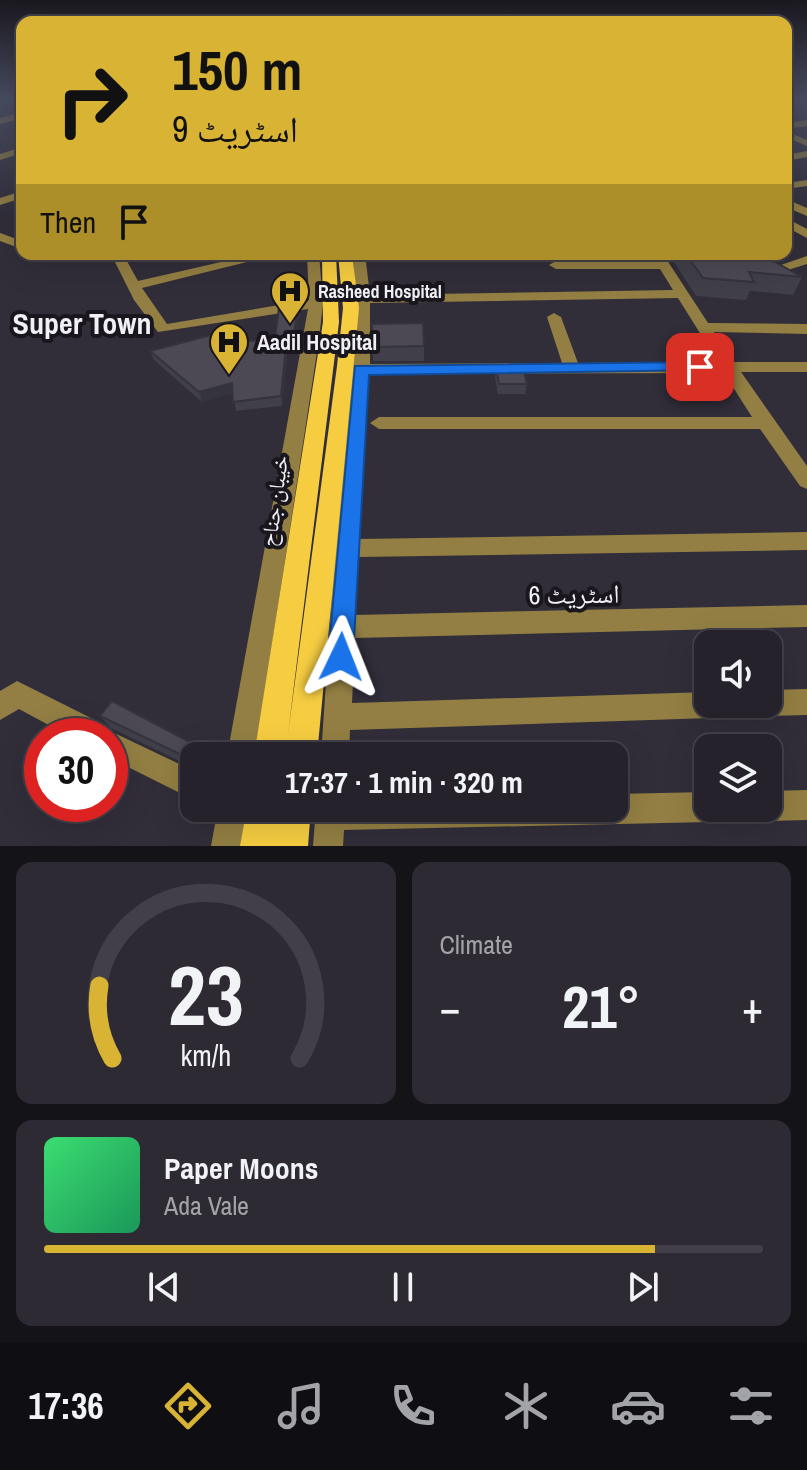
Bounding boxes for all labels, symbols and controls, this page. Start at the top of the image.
text: 150 m [172,32,302,107]
icon: right [40,48,144,152]
text: اسٹریٹ 9 [172,105,298,153]
icon: arrive [112,200,156,244]
text: Then [40,202,96,242]
hospital icon: Rasheed Hospital [269,270,311,325]
place label: Rasheed Hospital [318,279,442,304]
district label: Super Town [13,303,152,343]
hospital icon: Aadil Hospital [208,321,250,376]
place label: Aadil Hospital [257,327,377,357]
pin [666,333,734,401]
icon: arrive [678,345,722,389]
street label: خیبان جناح [253,453,295,549]
street label: اسٹریٹ 6 [528,576,620,612]
position arrow [299,615,383,699]
map controls [694,630,782,822]
button: sound [694,630,782,718]
speed limit sign: 30 [24,718,128,822]
button: layers [694,734,782,822]
text: 17:37 · 1 min · 320 m [285,762,523,802]
text: Climate [440,927,513,962]
text: 23 [168,939,244,1051]
text: 21° [562,966,641,1047]
text: − [440,977,461,1037]
text: + [742,977,763,1037]
text: km/h [180,1036,231,1075]
text: Paper Moons [164,1148,318,1188]
text: Ada Vale [164,1188,249,1223]
icon: previous [142,1265,186,1309]
icon: pause [381,1265,425,1309]
icon: next [621,1265,665,1309]
icon: directions [160,1378,216,1434]
icon: music [273,1378,329,1434]
icon: phone [385,1378,441,1434]
icon: climate [498,1378,554,1434]
icon: car [610,1378,666,1434]
icon: filters [723,1378,779,1434]
text: 17:36 [28,1382,104,1430]

